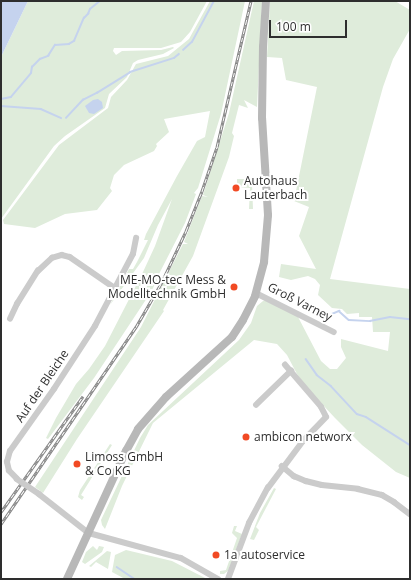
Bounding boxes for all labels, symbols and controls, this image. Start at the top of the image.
scale bar [271,12,349,38]
text: 100 m [276,18,311,35]
place label: Autohaus Lauterbach [244,174,307,202]
marker: Autohaus Lauterbach [231,183,241,193]
place label: ME-MO-tec Mess & Modelltechnik GmbH [108,273,226,301]
street label: Groß Varney [265,280,335,324]
marker: ME-MO-tec Mess & Modelltechnik GmbH [229,282,239,292]
street label: Auf der Bleiche [12,347,72,425]
place label: ambicon networx [254,430,352,444]
marker: ambicon networx [241,432,251,442]
place label: Limoss GmbH & Co KG [85,450,163,478]
marker: Limoss GmbH & Co KG [72,459,82,469]
place label: 1a autoservice [224,548,305,562]
marker: 1a autoservice [211,550,221,560]

